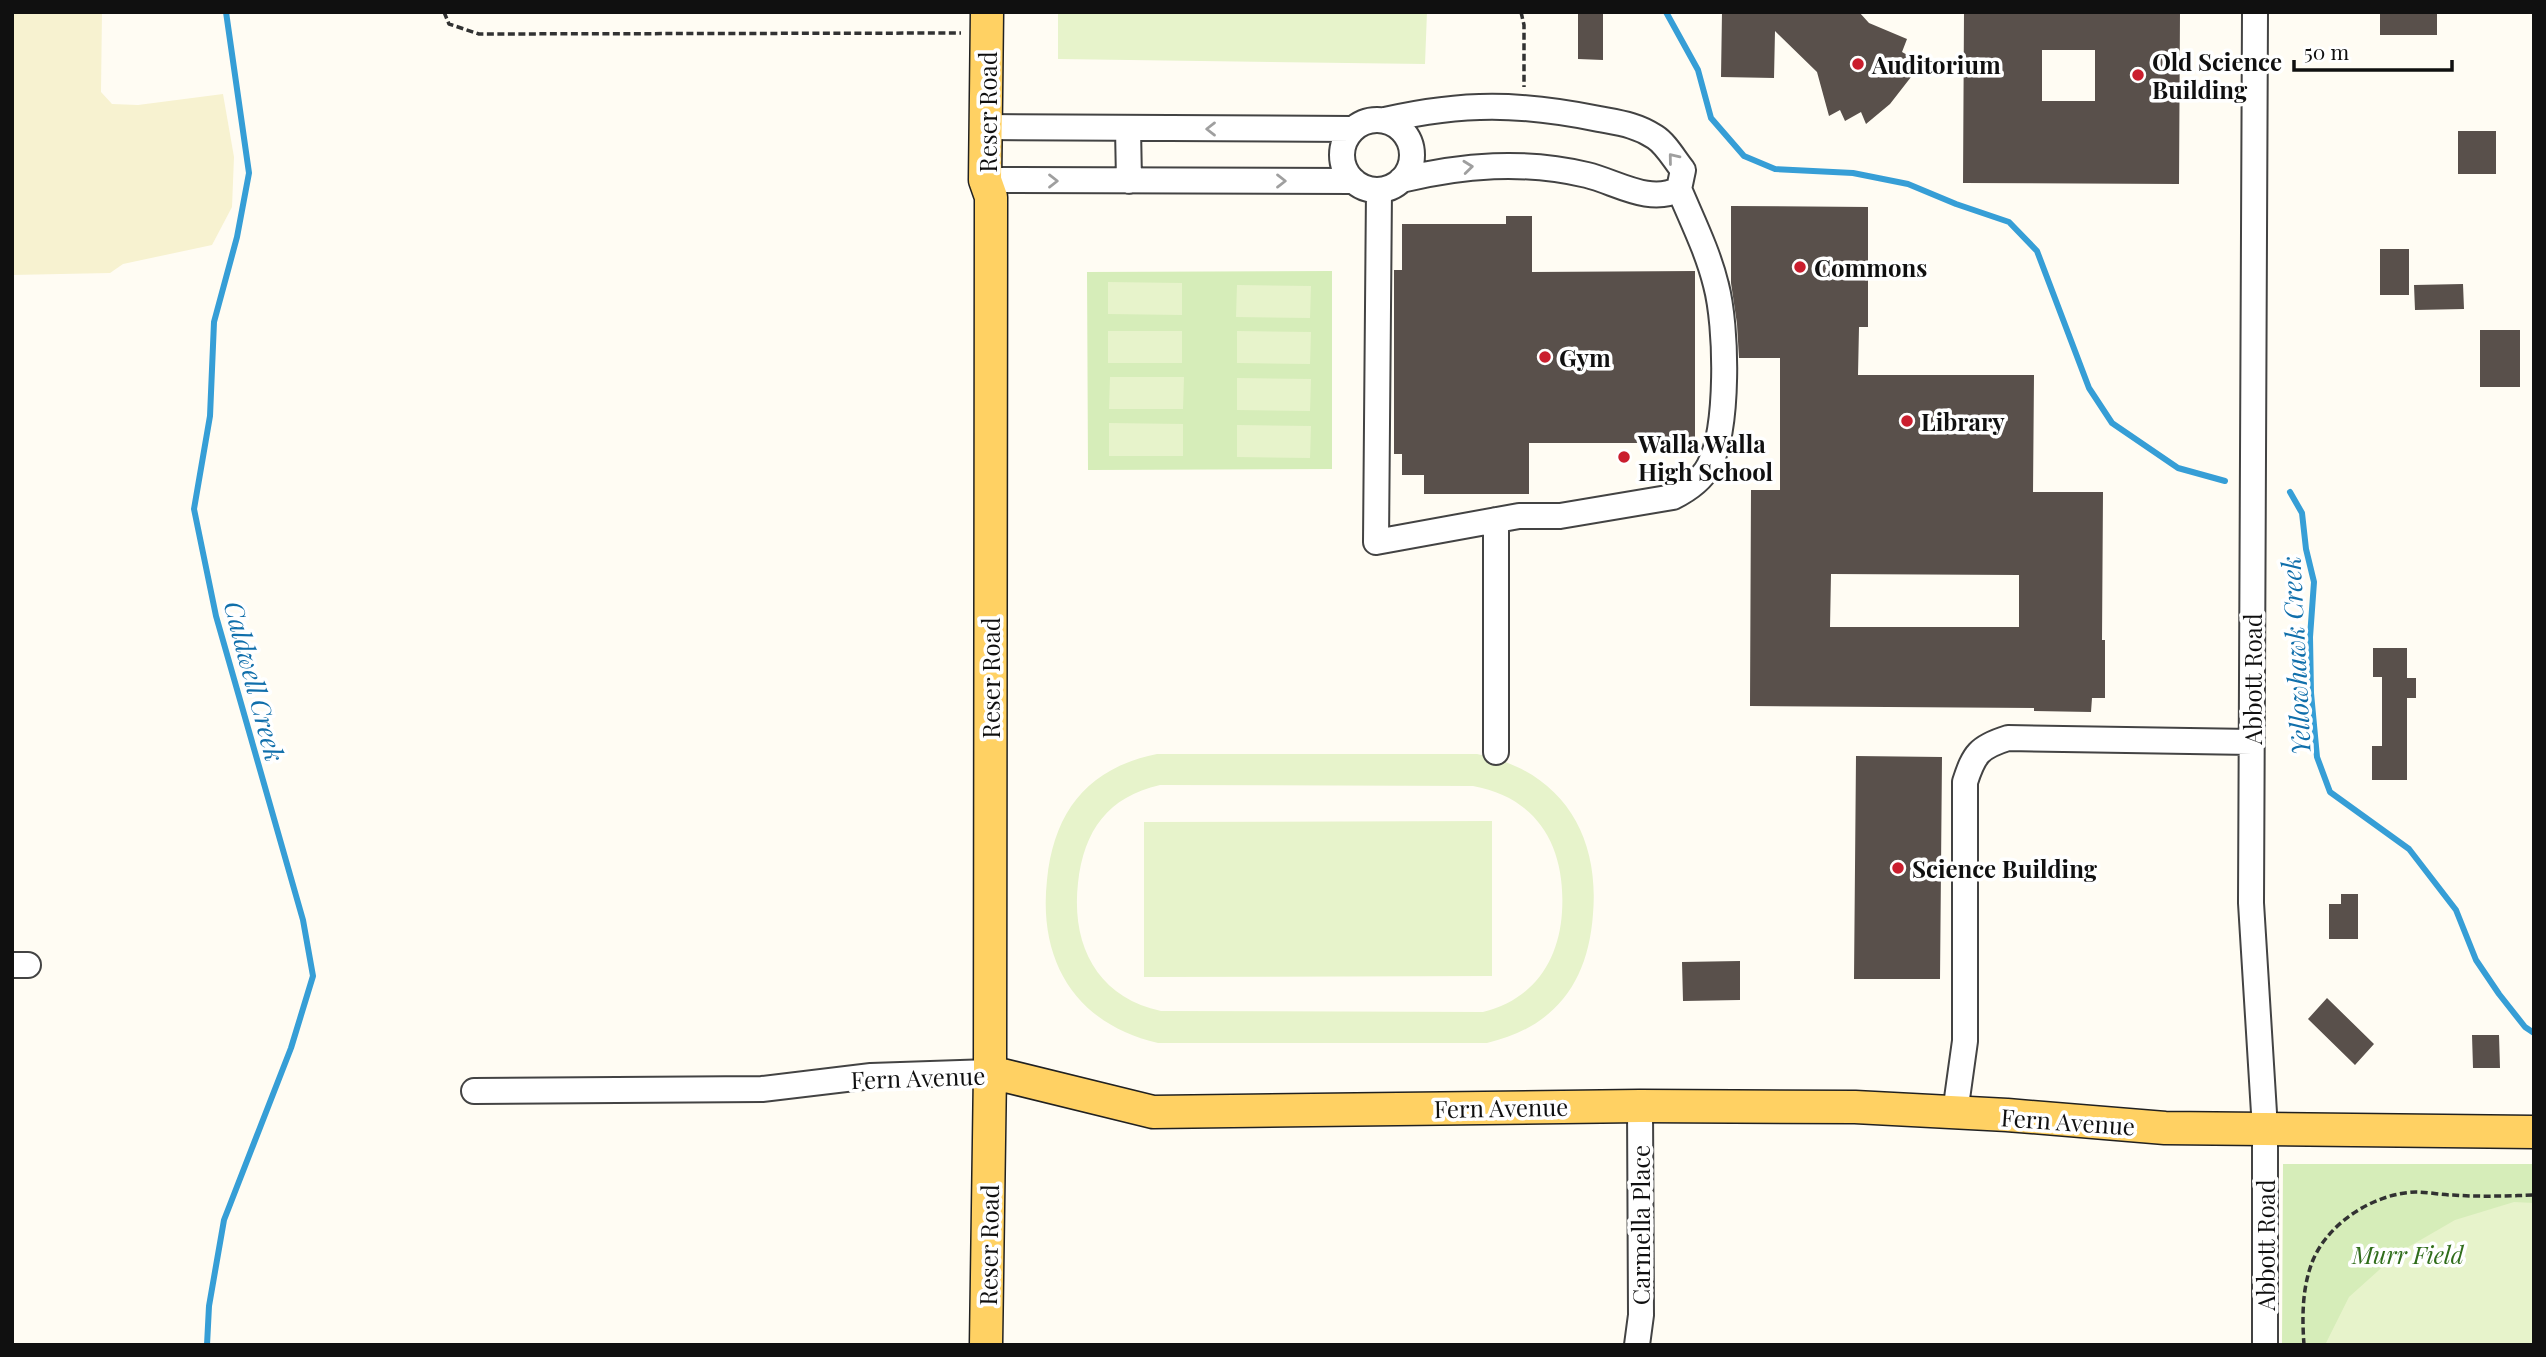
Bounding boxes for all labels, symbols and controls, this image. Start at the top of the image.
scale bar [2294,28,2452,72]
text: 50 m [2304,37,2350,65]
place label: Old Science Building [2152,45,2282,105]
place label: Auditorium [1871,48,2001,80]
street label: Reser Road [971,51,1003,173]
marker: Auditorium [1850,56,1866,72]
marker: Old Science Building [2130,67,2146,83]
one-way arrow [1205,121,1215,137]
one-way arrow [1669,154,1682,166]
one-way arrow [1462,160,1474,175]
one-way arrow [1049,173,1059,189]
one-way arrow [1276,173,1287,189]
place label: Commons [1814,251,1927,283]
marker: Commons [1792,259,1808,275]
place label: Gym [1559,341,1611,373]
marker: Gym [1537,349,1553,365]
place label: Library [1921,405,2005,437]
marker: Library [1899,413,1915,429]
place label: Walla Walla High School [1637,427,1774,487]
marker: Walla Walla High School [1616,449,1632,465]
water label: Yellowhawk Creek [2272,555,2318,757]
water label: Caldwell Creek [217,597,293,765]
street label: Abbott Road [2236,613,2268,746]
street label: Reser Road [974,617,1006,739]
place label: Science Building [1912,852,2098,884]
marker: Science Building [1890,860,1906,876]
street label: Fern Avenue [850,1059,986,1095]
street label: Fern Avenue [1433,1090,1569,1124]
street label: Fern Avenue [2000,1100,2136,1142]
street label: Carmella Place [1624,1145,1656,1305]
street label: Abbott Road [2249,1179,2281,1312]
street label: Reser Road [971,1184,1005,1306]
park label: Murr Field [2351,1238,2465,1270]

